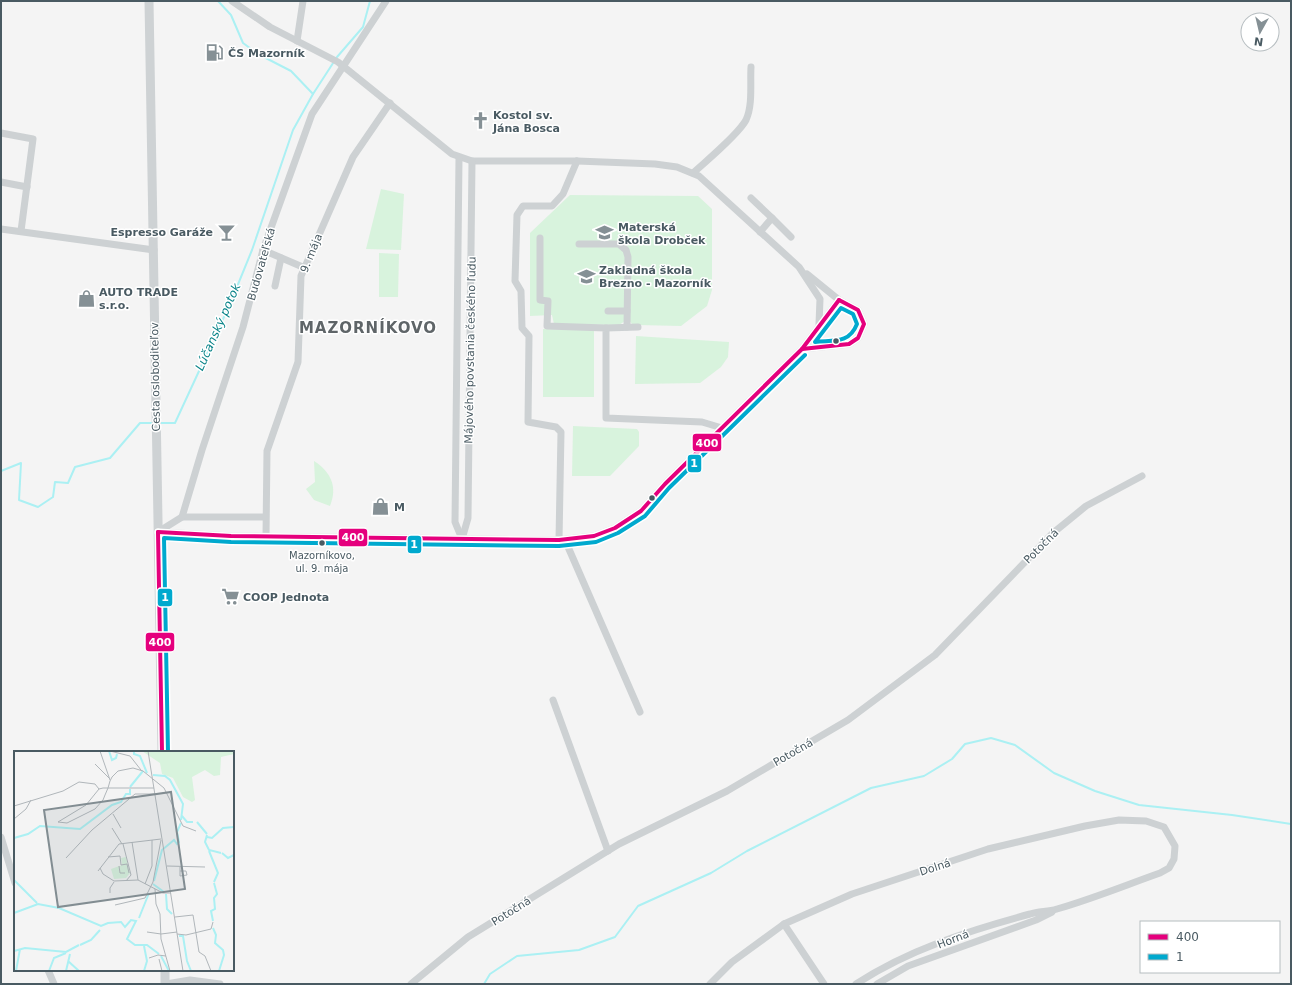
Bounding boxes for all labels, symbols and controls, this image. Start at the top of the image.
north arrow [1240,12,1280,52]
text: N [1253,34,1264,48]
fuel station icon: ČS Mazorník [205,43,225,63]
place label: ČS Mazorník [228,47,305,60]
place label: Kostol sv. Jána Bosca [492,109,560,135]
church icon: Kostol sv. Jána Bosca [470,111,490,131]
place label: Materská škola Drobček [618,221,706,247]
bar icon: Espresso Garáže [216,222,236,242]
school or university icon: Materská škola Drobček [595,223,615,243]
place label: Espresso Garáže [111,226,213,239]
street label: Budovateľská [245,226,278,302]
street label: 9. mája [298,232,325,275]
street label: Májového povstania českého ľudu [462,256,479,444]
place label: Zakladná škola Brezno - Mazorník [599,264,712,290]
school or university icon: Zakladná škola Brezno - Mazorník [576,266,596,286]
water label: Lúčanský potok [193,280,244,373]
place label: AUTO TRADE s.r.o. [99,286,178,312]
shop icon: AUTO TRADE s.r.o. [76,288,96,308]
district label: MAZORNÍKOVO [299,318,437,337]
street label: Cesta osloboditeľov [148,322,163,432]
unlabelled marker [831,336,841,346]
line badge: 400 [692,433,722,452]
text: 400 [696,437,719,450]
line badge: 1 [687,454,702,473]
text: 1 [690,457,698,470]
unlabelled marker [647,493,657,503]
shop icon: M [371,497,391,517]
place label: M [394,501,405,514]
street label: Potočná [1021,526,1061,566]
line badge: 400 [338,528,368,547]
text: 400 [342,531,365,544]
line badge: 1 [407,535,422,554]
marker: Mazorníkovo, ul. 9. mája [317,538,327,548]
text: 1 [410,538,418,551]
place label: Mazorníkovo, ul. 9. mája [289,550,355,574]
supermarket icon: COOP Jednota [220,587,240,607]
line badge: 1 [157,588,173,607]
text: 1 [161,591,169,604]
place label: COOP Jednota [243,591,329,604]
line badge: 400 [145,632,175,652]
text: 400 [149,636,172,649]
street label: Potočná [771,736,815,769]
inset map [14,751,234,971]
street label: Dolná [918,856,952,879]
street label: Potočná [489,894,533,929]
legend [1140,921,1280,973]
street label: Horná [935,927,971,951]
text: 400 [1176,930,1199,944]
text: 1 [1176,950,1184,964]

